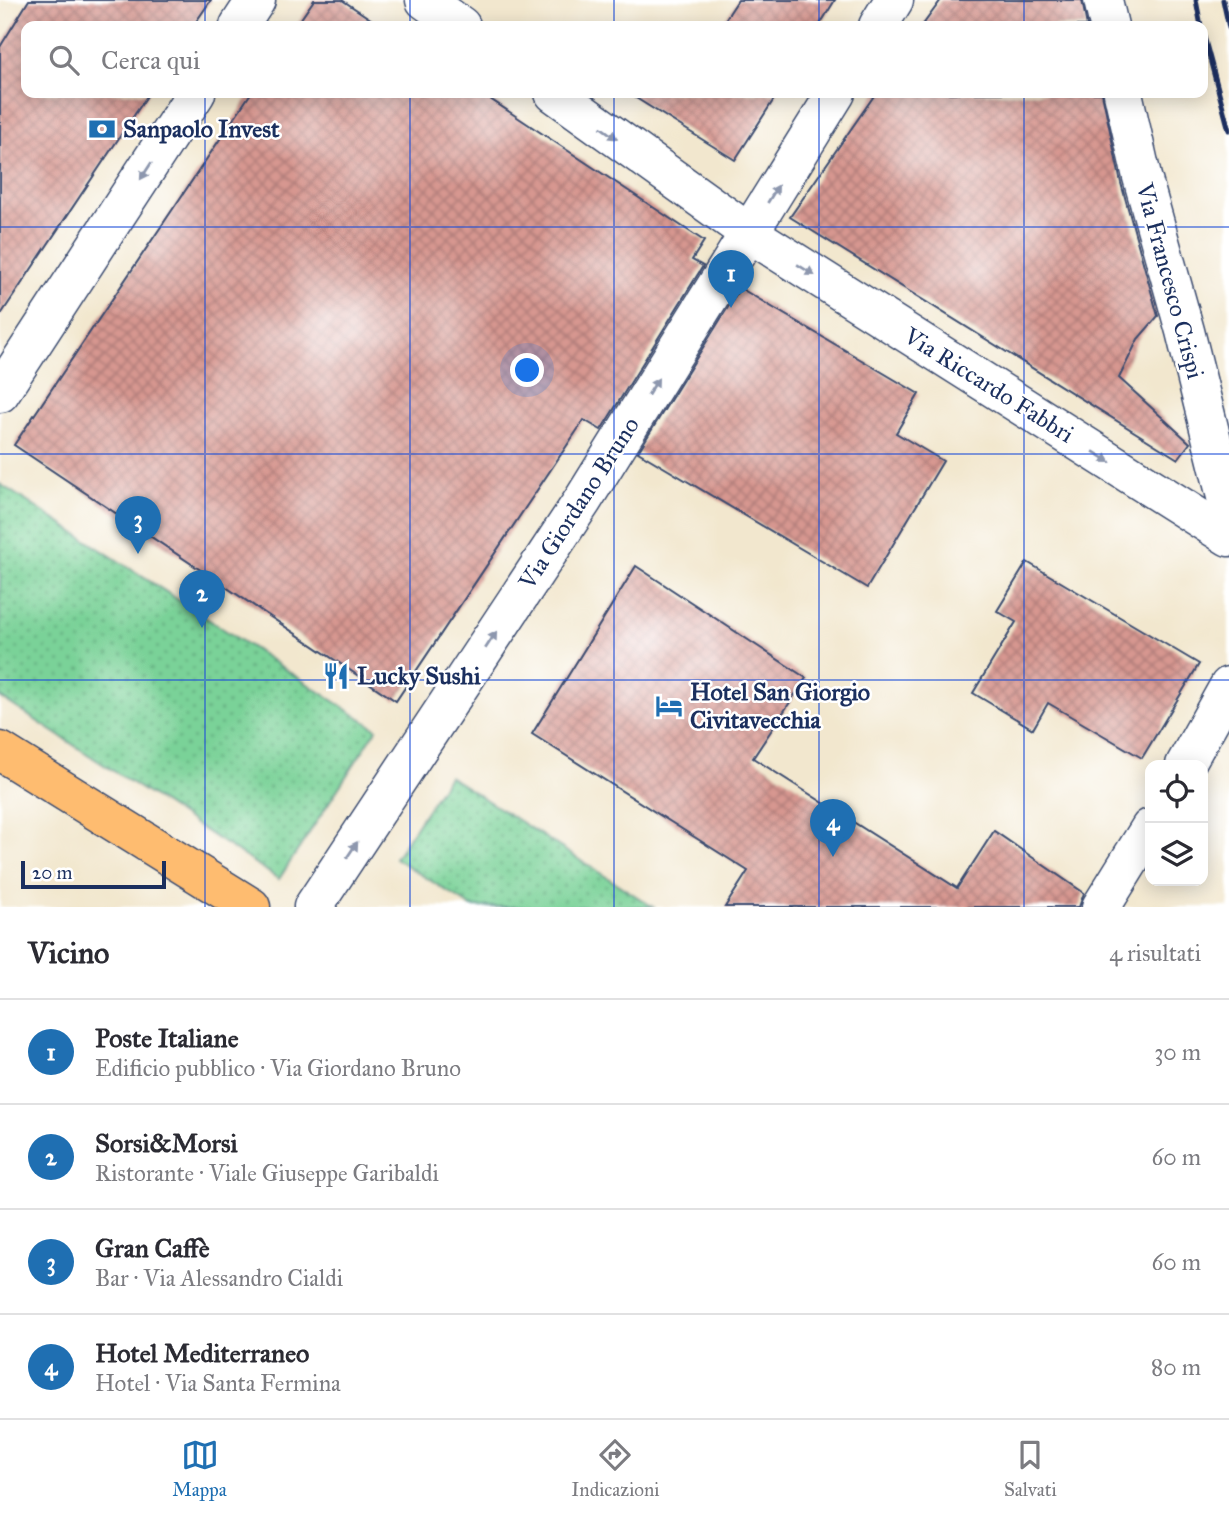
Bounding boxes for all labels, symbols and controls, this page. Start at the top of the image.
search box [21,21,1208,98]
icon: search [45,41,83,79]
text: Cerca qui [101,44,200,76]
bank icon: Sanpaolo Invest [87,114,117,144]
place label: Sanpaolo Invest [123,114,280,144]
one-way arrow [600,125,618,139]
one-way arrow [139,161,152,180]
street label: Via Francesco Crispi [1129,179,1211,383]
one-way arrow [767,184,780,203]
pin: 1 [708,250,754,308]
one-way arrow [797,263,816,276]
street label: Via Riccardo Fabbri [898,320,1080,450]
your location [510,353,544,387]
one-way arrow [647,377,660,396]
street label: Via Giordano Bruno [512,411,646,596]
one-way arrow [1093,450,1112,463]
pin: 3 [115,496,161,554]
pin: 2 [179,570,225,628]
one-way arrow [484,631,497,650]
restaurant icon: Lucky Sushi [321,661,351,691]
place label: Lucky Sushi [357,661,481,691]
place label: Hotel San Giorgio Civitavecchia [690,677,870,735]
hotel icon: Hotel San Giorgio Civitavecchia [654,691,684,721]
map controls [1145,760,1208,886]
button: locate [1145,760,1208,823]
pin: 4 [810,799,856,857]
button: layers [1145,823,1208,886]
one-way arrow [345,841,358,860]
scale bar [21,858,166,890]
text: 20 m [32,861,73,884]
text: Vicino [28,935,109,971]
text: 4 risultati [1109,939,1201,967]
text: Poste Italiane [95,1022,238,1054]
text: 1 [46,1038,56,1066]
text: 30 m [1154,1038,1201,1066]
text: Edificio pubblico · Via Giordano Bruno [95,1054,461,1082]
text: Sorsi&Morsi [95,1127,238,1159]
text: 2 [45,1143,57,1171]
text: 60 m [1152,1143,1201,1171]
text: Ristorante · Viale Giuseppe Garibaldi [95,1159,439,1187]
text: Gran Caffè [95,1232,209,1264]
text: 3 [46,1248,56,1276]
text: 60 m [1152,1248,1201,1276]
text: Bar · Via Alessandro Cialdi [95,1264,343,1292]
text: Hotel Mediterraneo [95,1337,309,1369]
text: 4 [45,1353,57,1381]
text: 80 m [1151,1353,1201,1381]
text: Hotel · Via Santa Fermina [95,1369,341,1397]
tab: Mappa [172,1436,227,1501]
tab: Indicazioni [571,1436,660,1501]
tab: Salvati [1004,1436,1057,1501]

